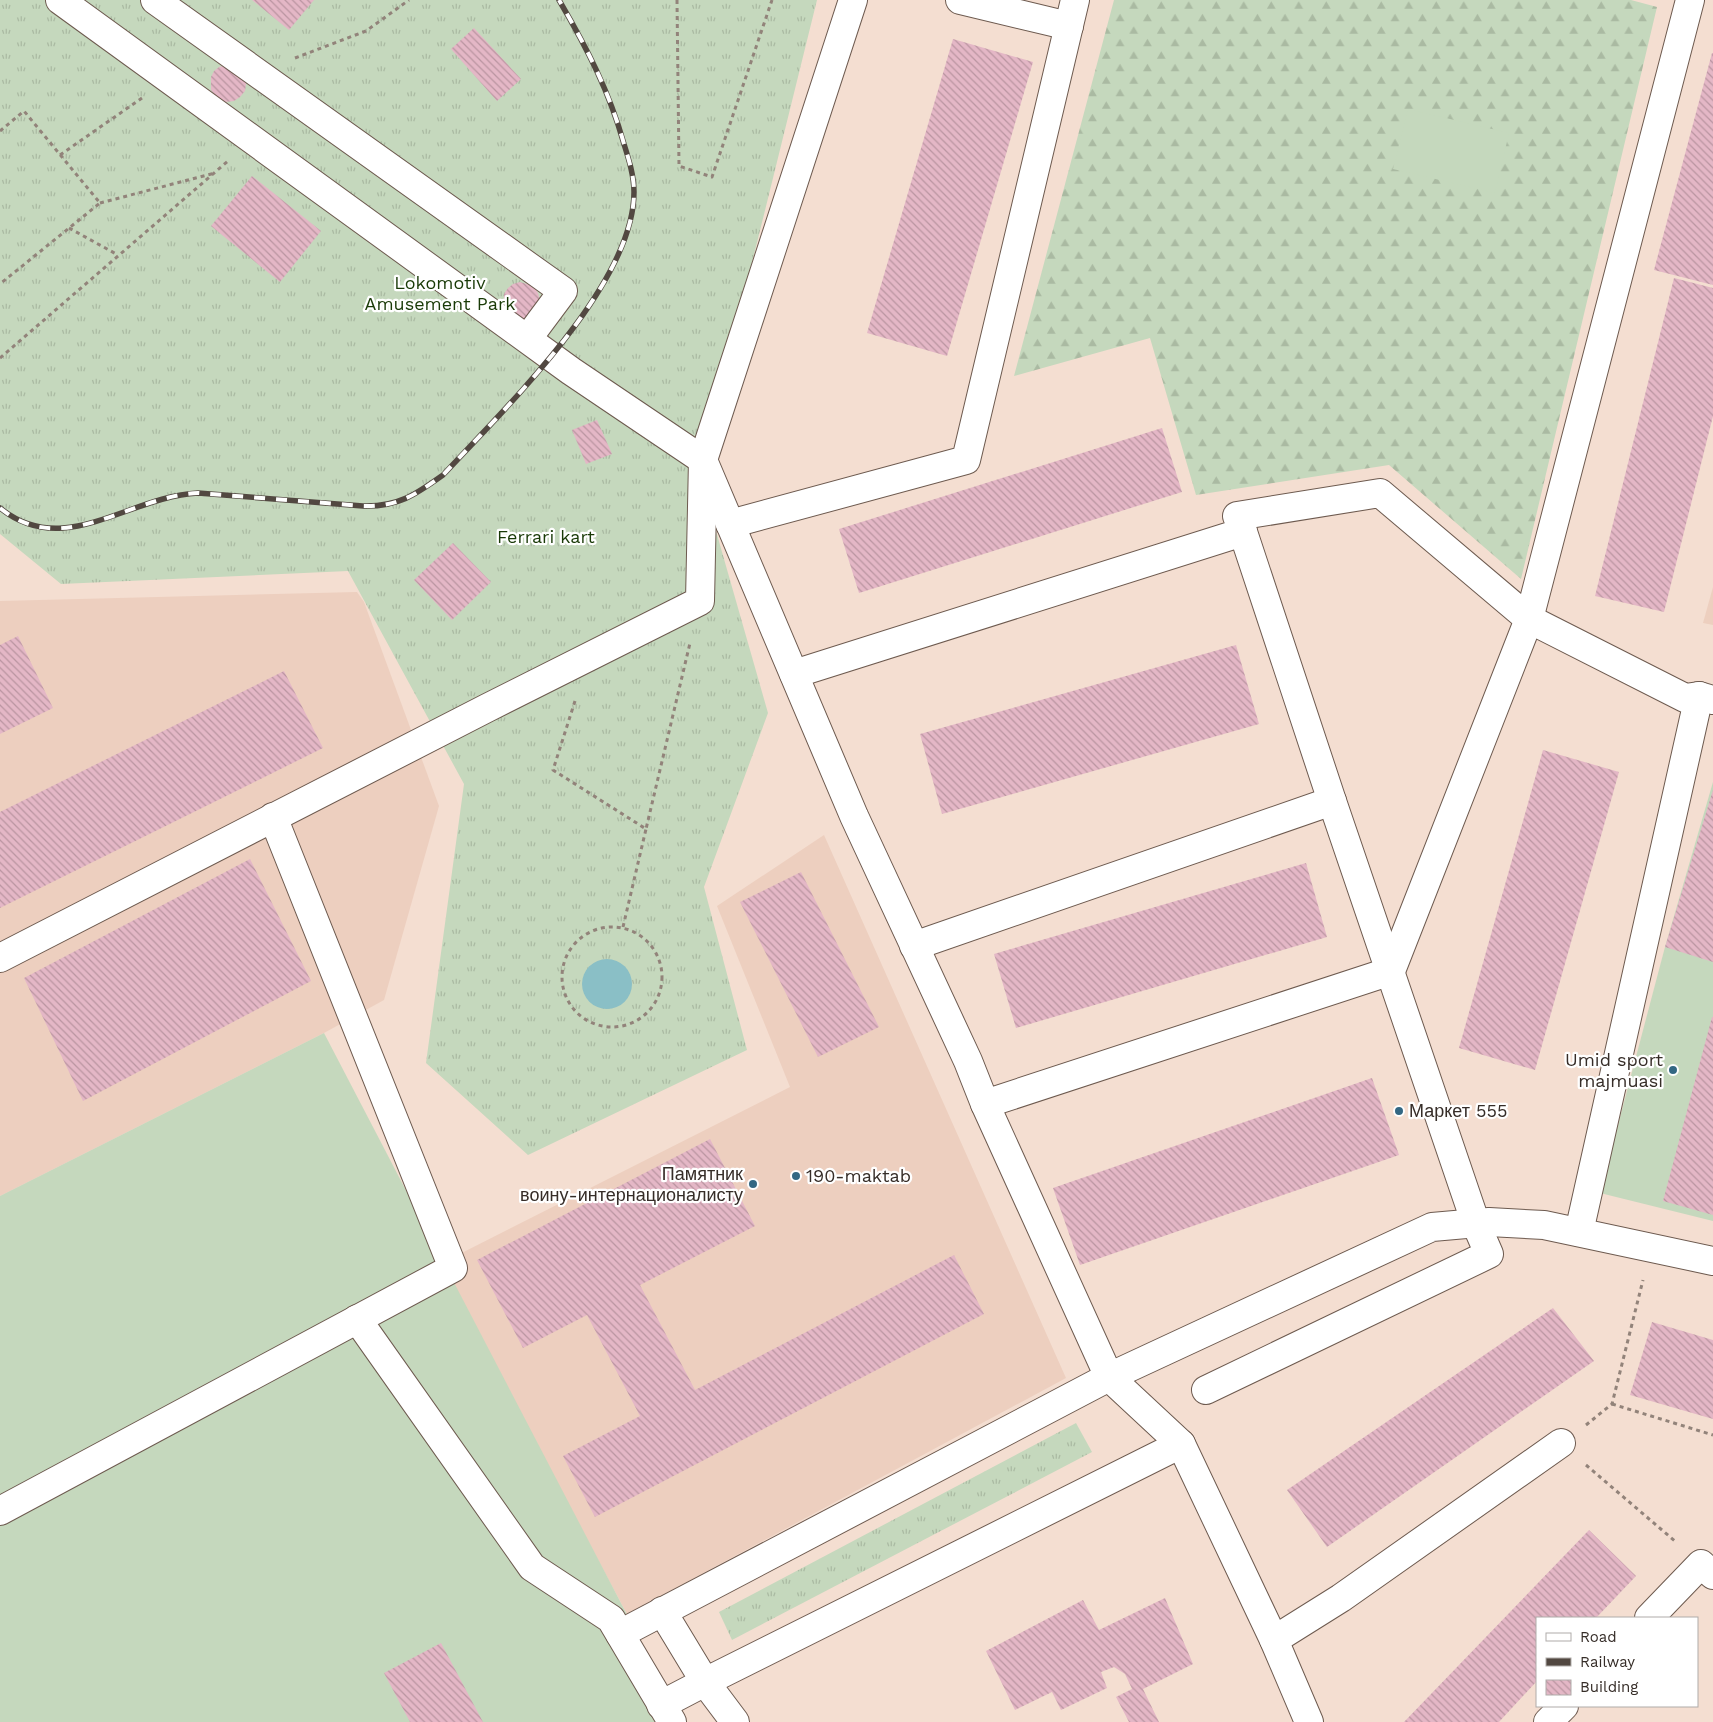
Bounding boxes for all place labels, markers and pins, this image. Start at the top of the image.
place label: Umid sport majmuasi [1565,1049,1663,1091]
marker: Umid sport majmuasi [1667,1064,1679,1076]
place label: Маркет 555 [1409,1100,1508,1121]
marker: Маркет 555 [1393,1105,1405,1117]
place label: Памятник воину-интернационалисту [520,1163,743,1205]
place label: 190-maktab [806,1165,911,1186]
marker: 190-maktab [790,1170,802,1182]
marker: Памятник воину-интернационалисту [747,1178,759,1190]

